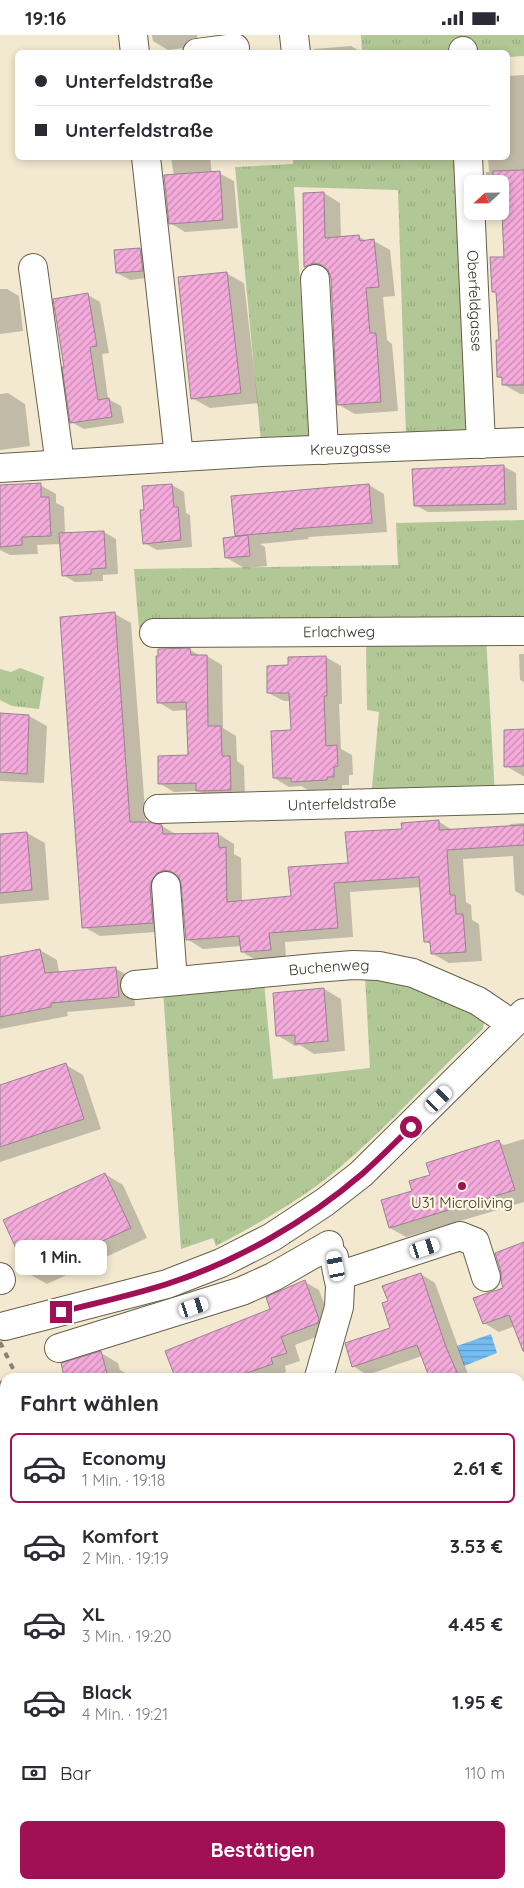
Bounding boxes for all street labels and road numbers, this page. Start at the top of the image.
street label: Oberfeldgasse [463,250,487,352]
street label: Kreuzgasse [310,437,391,459]
street label: Erlachweg [303,622,375,641]
street label: Unterfeldstraße [287,792,397,814]
street label: Buchenweg [288,955,370,979]

